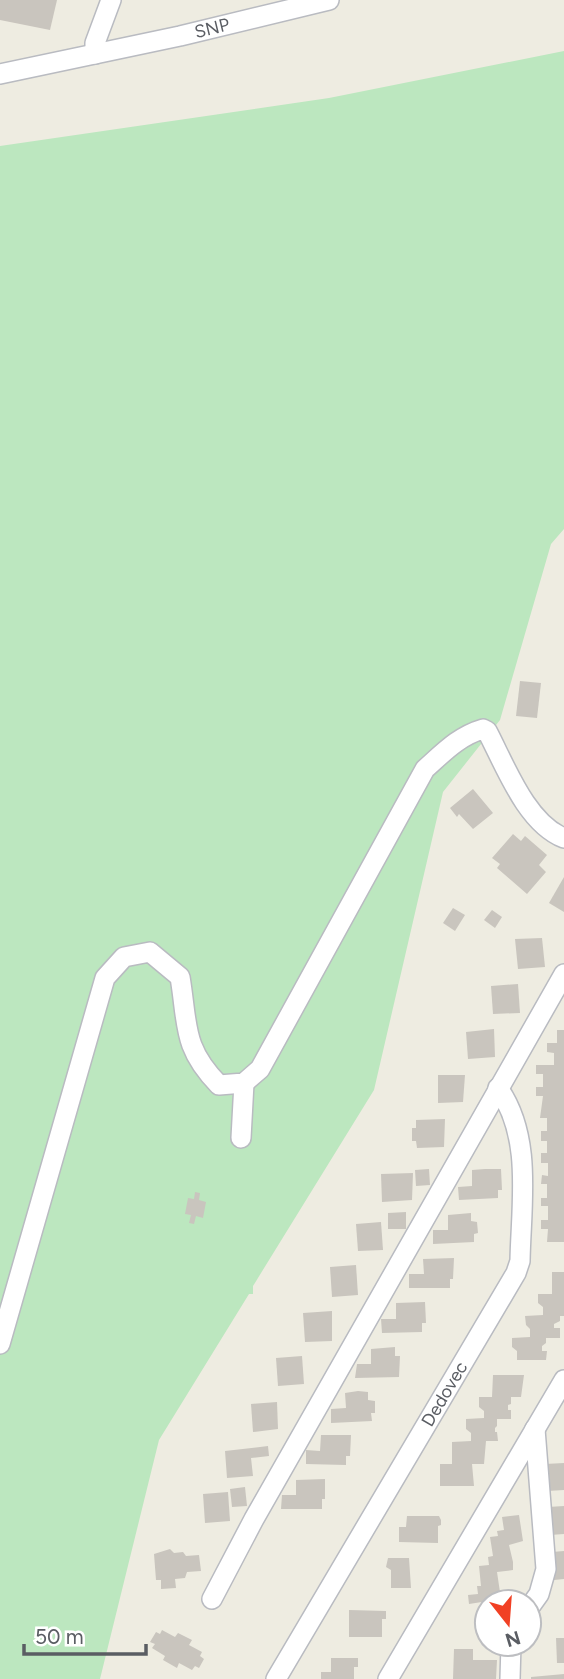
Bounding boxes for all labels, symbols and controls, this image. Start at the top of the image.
street label: SNP [192,13,232,43]
street label: Dedovec [417,1357,472,1431]
north arrow [473,1588,543,1658]
scale bar [24,1612,147,1656]
text: 50 m [35,1624,84,1649]
text: N [502,1626,523,1652]

